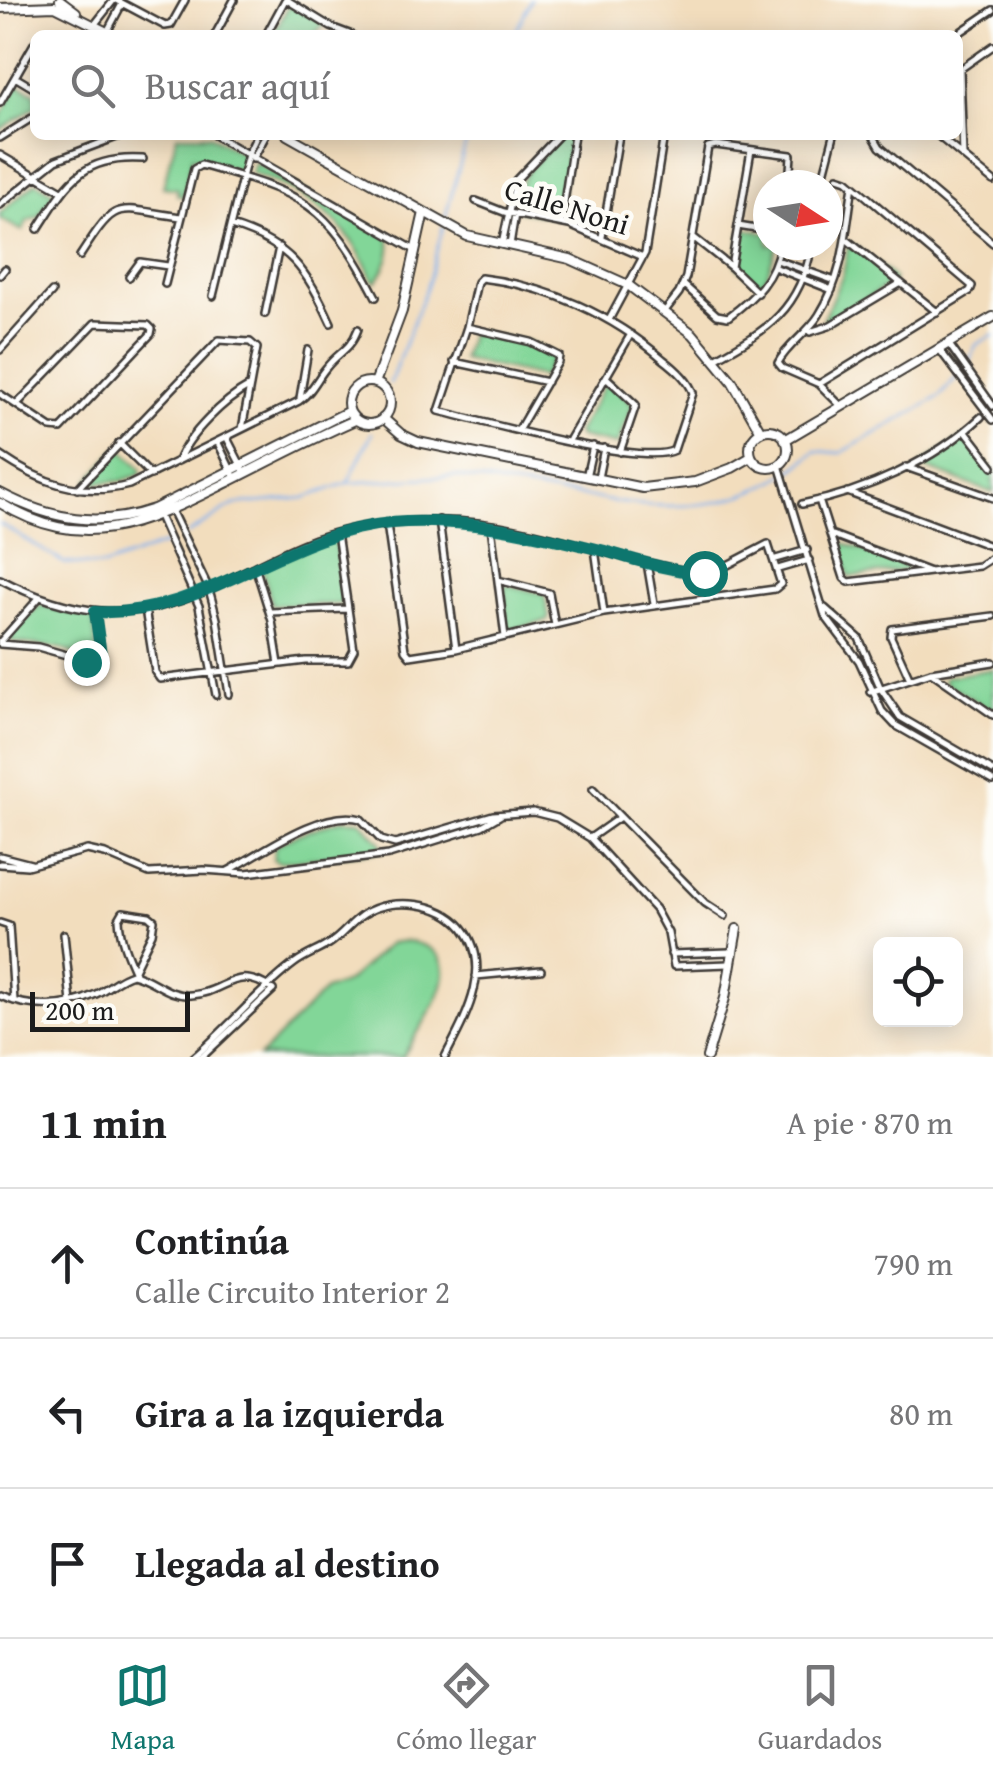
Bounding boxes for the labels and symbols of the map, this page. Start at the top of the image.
street label: Calle Noni [500,166,635,246]
north arrow [753,170,843,260]
route start [682,551,728,597]
route end [64,640,110,686]
scale bar [30,987,190,1032]

